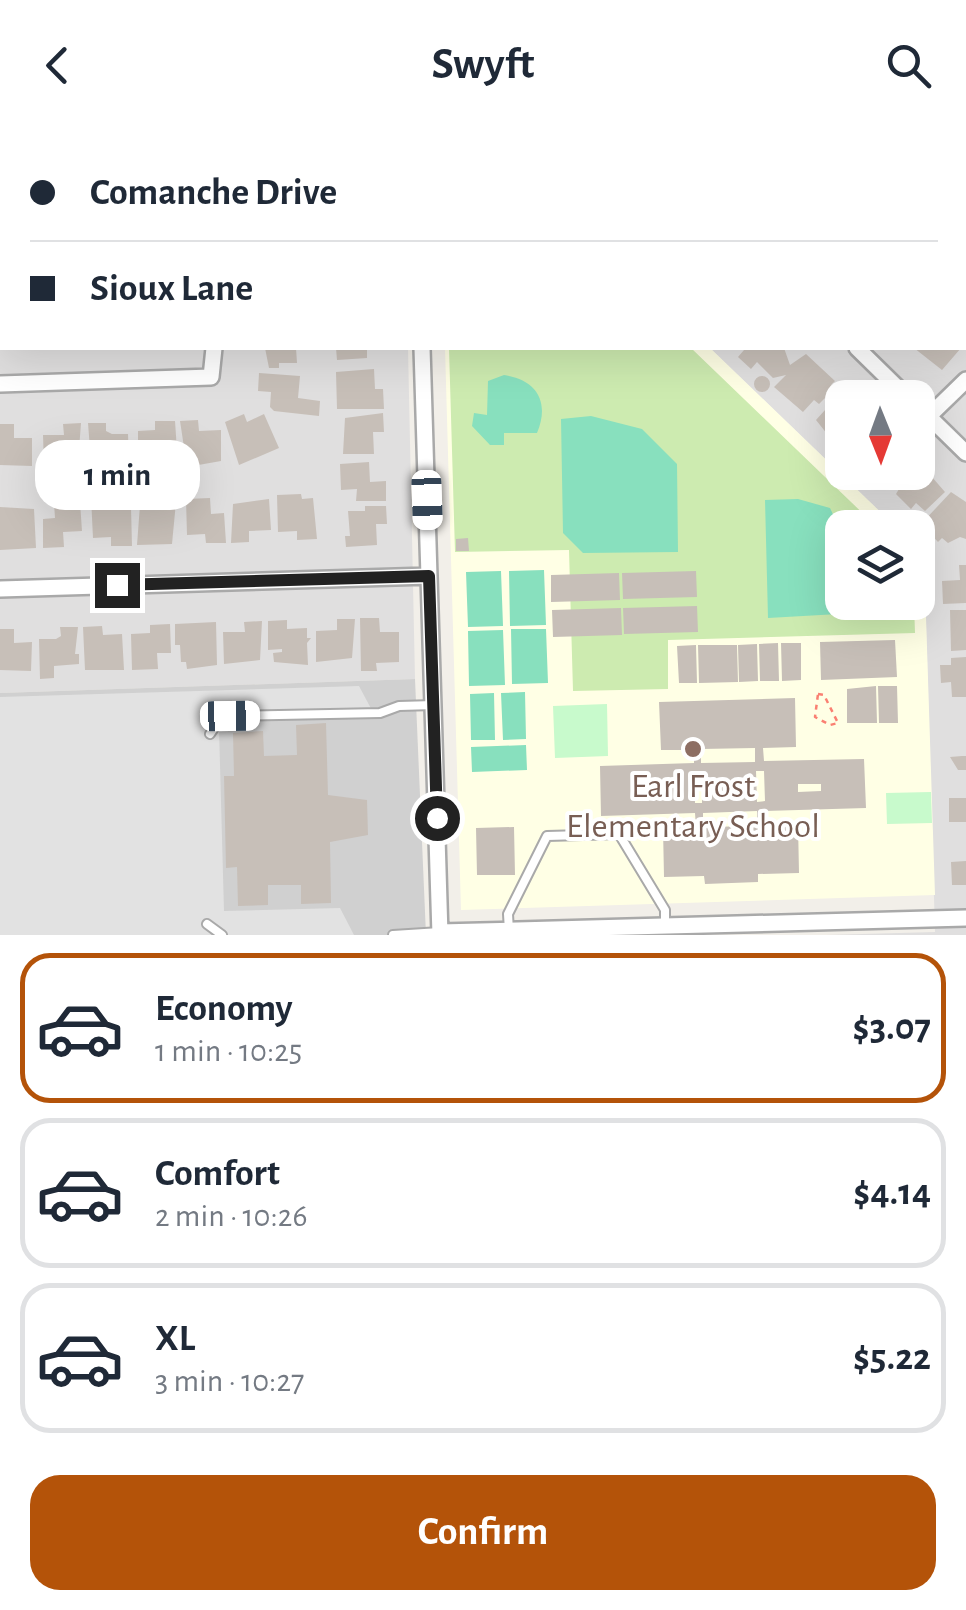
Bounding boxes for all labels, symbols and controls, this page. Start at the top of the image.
icon: back [30,38,85,93]
icon: search [881,38,936,93]
text: Swyft [431,42,535,87]
text: Comanche Drive [90,174,337,212]
text: Sioux Lane [90,270,253,308]
north arrow [825,380,935,490]
map controls [825,380,935,620]
callout: 1 min [34,440,200,510]
text: 1 min [84,459,151,491]
car [411,469,443,531]
button: layers [825,510,935,620]
route end [95,563,140,608]
car [200,700,260,732]
marker: Earl Frost Elementary School [682,738,704,760]
place label: Earl Frost Elementary School [566,769,820,844]
route start [415,796,460,841]
icon: car [35,983,125,1073]
text: Economy [155,990,293,1028]
text: $3.07 [853,1009,931,1047]
text: 1 min · 10:25 [155,1035,302,1067]
icon: car [35,1148,125,1238]
text: Comfort [155,1155,280,1193]
text: $4.14 [853,1174,931,1212]
text: 2 min · 10:26 [155,1200,307,1232]
icon: car [35,1313,125,1403]
text: XL [155,1320,195,1358]
text: $5.22 [853,1339,931,1377]
text: 3 min · 10:27 [155,1365,304,1397]
button: Confirm [30,1475,936,1590]

